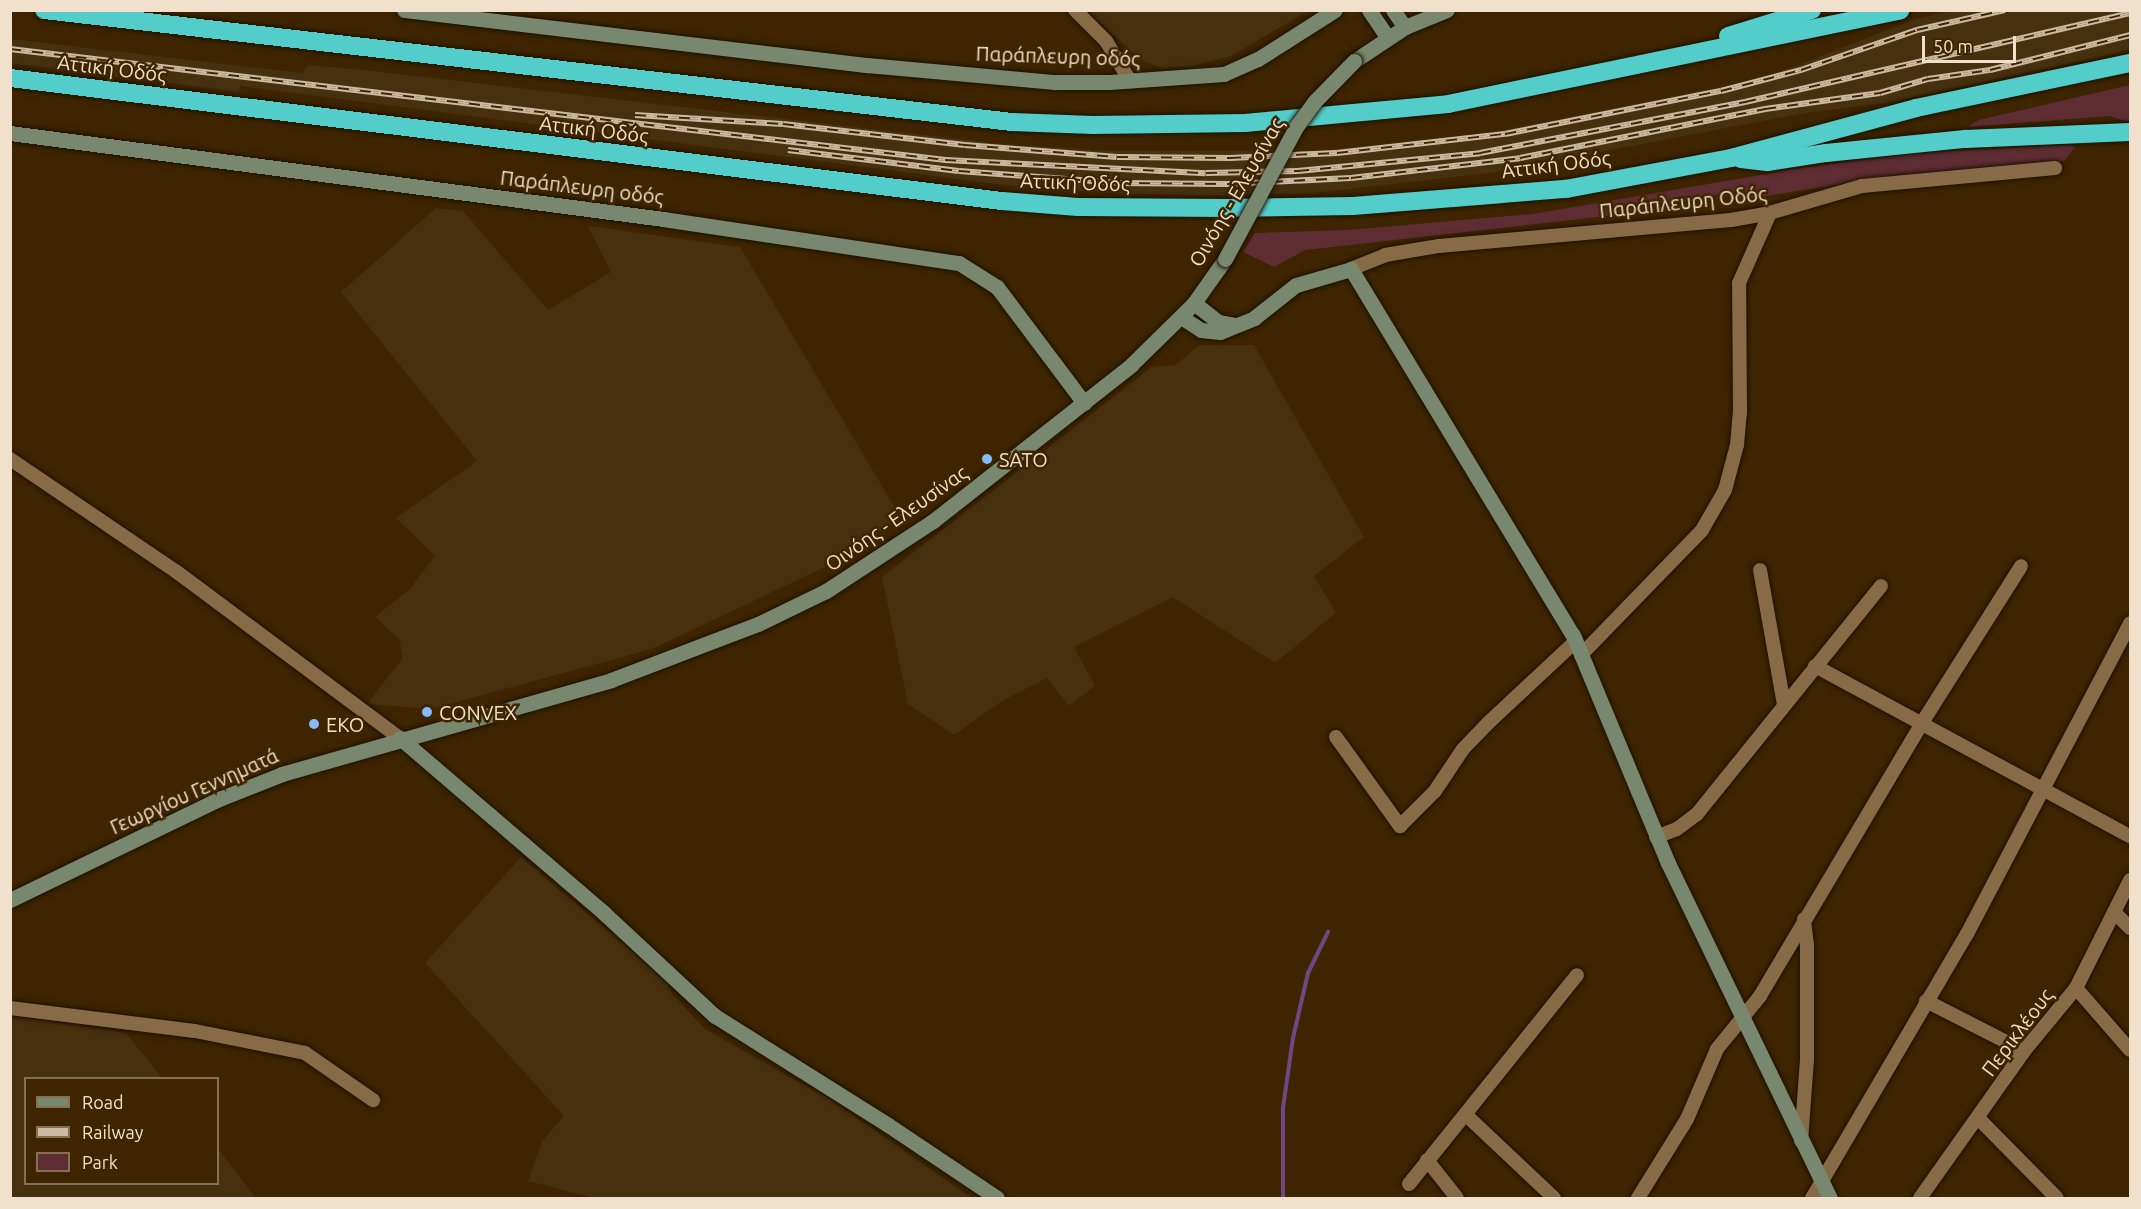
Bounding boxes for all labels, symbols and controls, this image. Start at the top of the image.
scale bar [1925,24,2020,62]
text: 50 m [1933,36,1973,56]
street label: Παράπλευρη οδός [975,41,1141,71]
street label: Αττική Οδός [56,49,168,87]
street label: Αττική Οδός [538,110,650,148]
street label: Οινόης - Ελευσίνας [1184,113,1288,271]
street label: Αττική Οδός [1500,145,1612,183]
street label: Παράπλευρη οδός [499,165,665,209]
street label: Αττική Οδός [1020,168,1130,196]
street label: Παράπλευρη Οδός [1598,181,1768,223]
place label: SATO [999,447,1048,471]
marker: SATO [980,452,994,466]
street label: Οινόης - Ελευσίνας [820,460,972,576]
place label: CONVEX [439,700,517,724]
marker: CONVEX [420,705,434,719]
place label: EKO [326,712,364,736]
marker: EKO [307,717,321,731]
street label: Γεωργίου Γεννηματά [106,743,282,839]
street label: Περικλέους [1976,983,2058,1081]
legend [24,1077,219,1185]
text: Road [82,1092,124,1112]
text: Railway [82,1122,143,1142]
text: Park [82,1152,118,1172]

